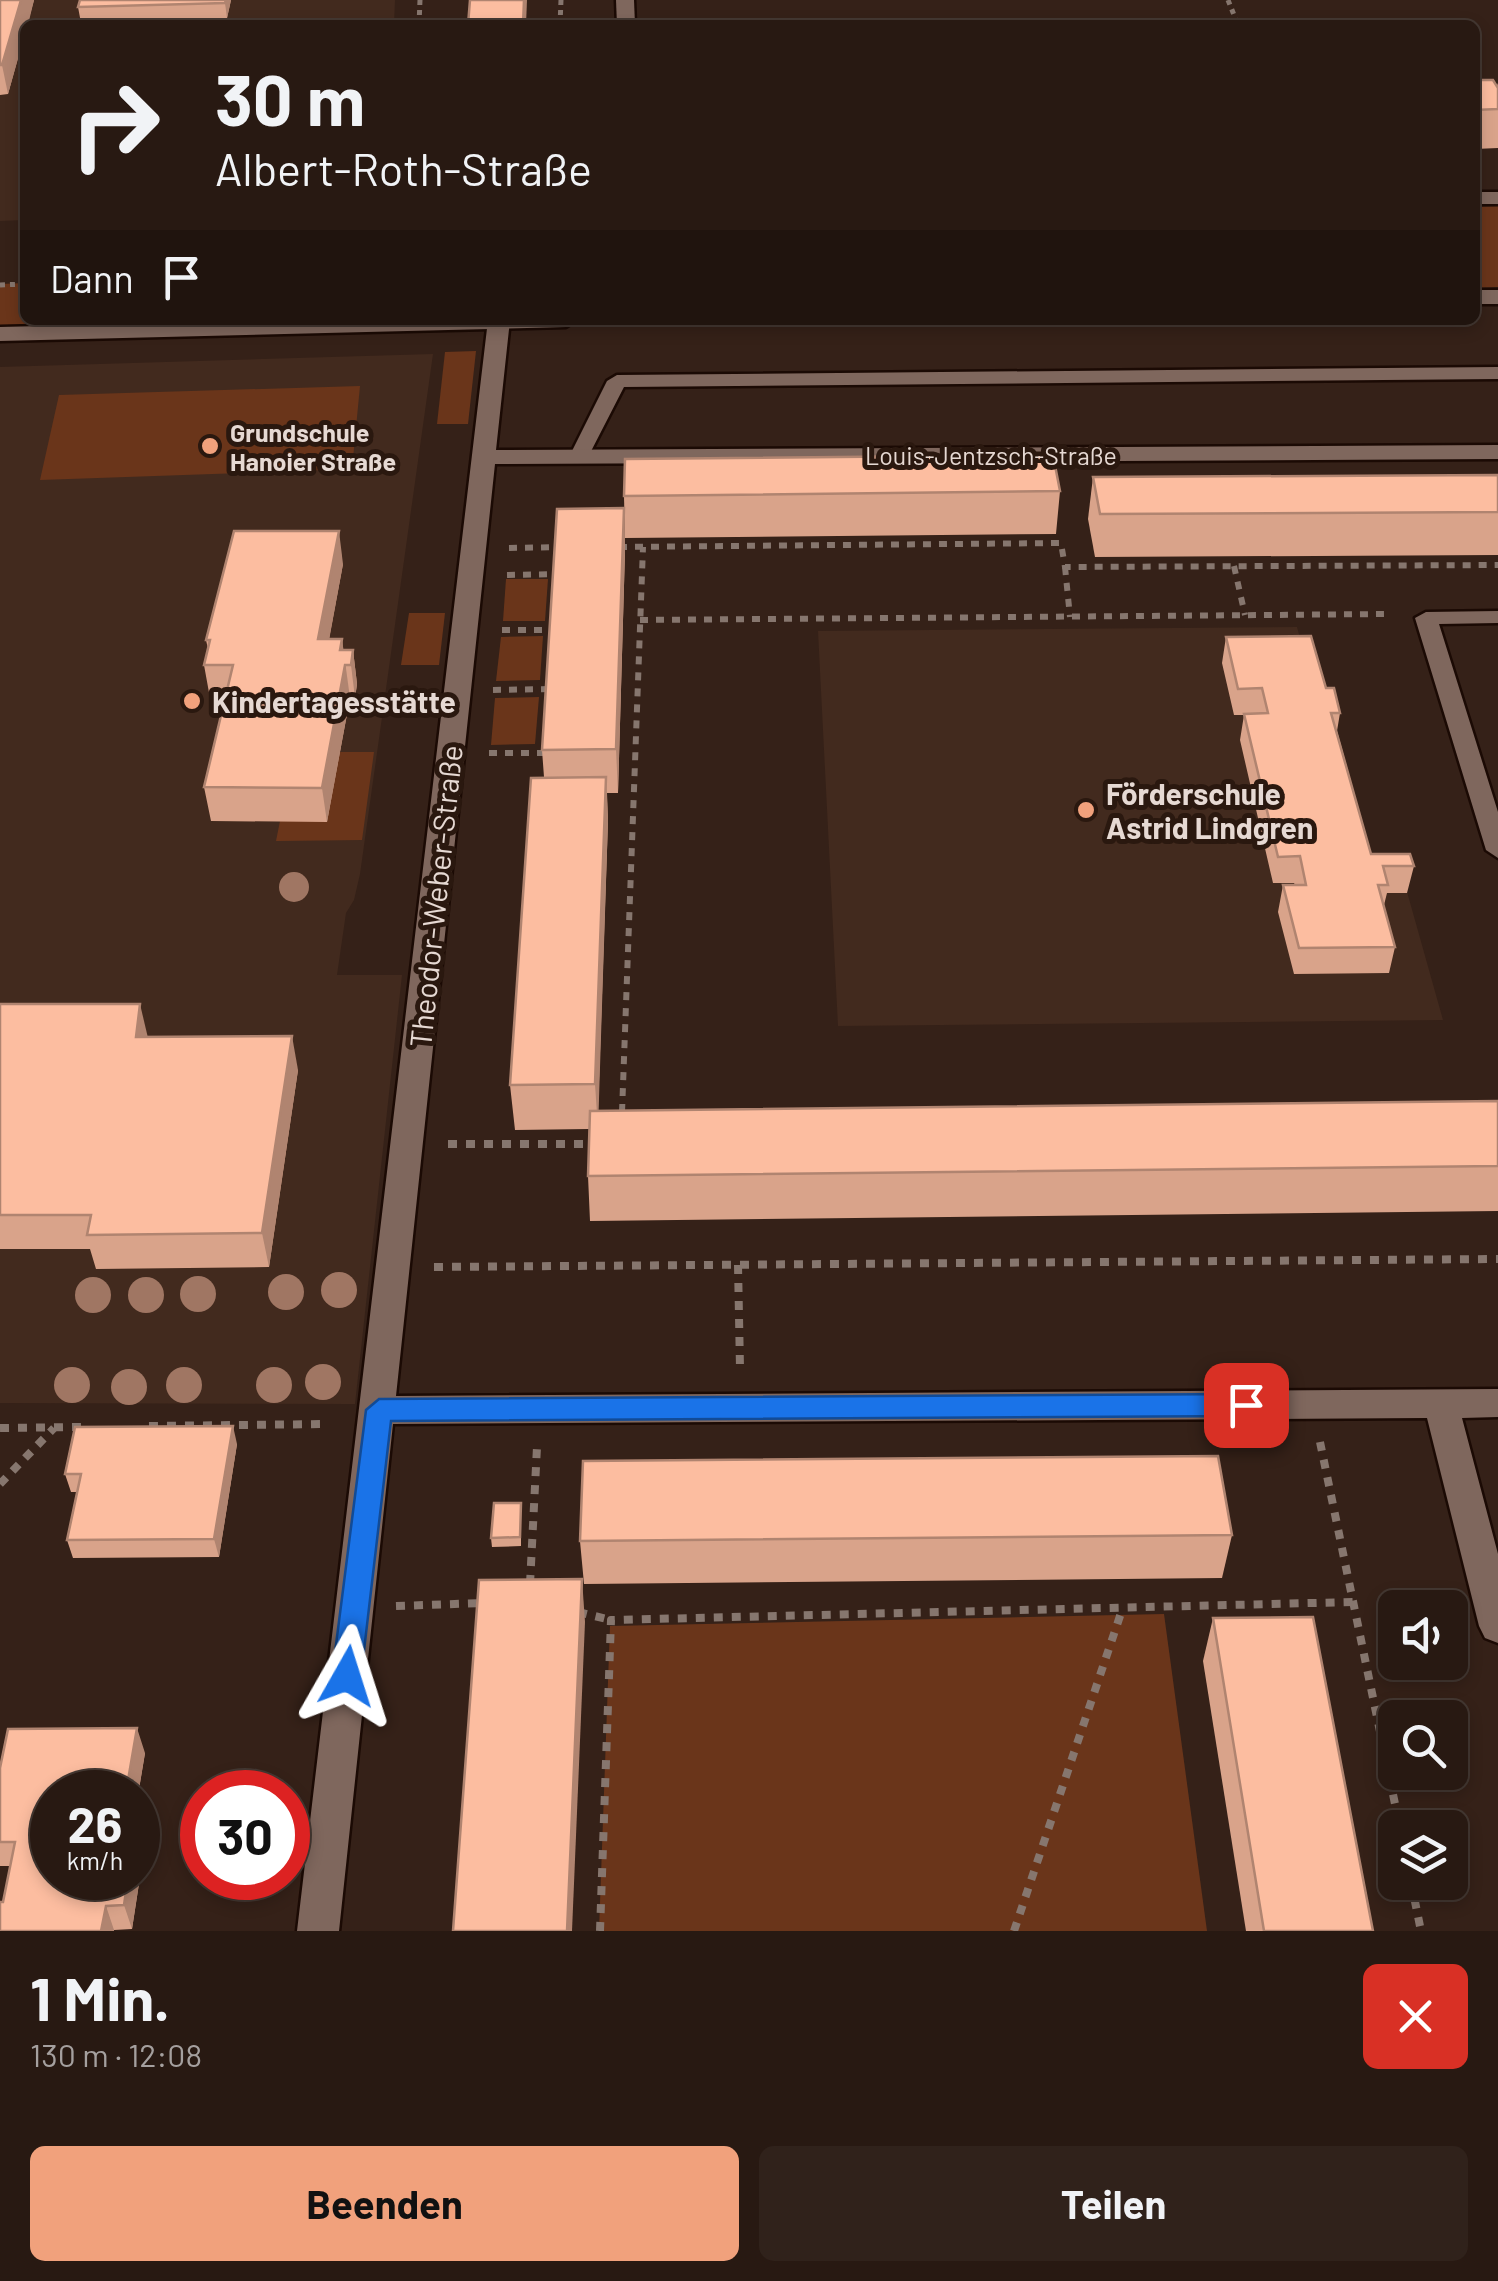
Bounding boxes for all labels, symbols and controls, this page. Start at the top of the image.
text: 30 m [215,56,365,140]
icon: right [50,60,180,190]
text: Albert-Roth-Straße [215,141,592,195]
icon: arrive [154,250,209,305]
text: Dann [50,255,134,301]
place label: Grundschule Hanoier Straße [230,417,396,476]
marker: Grundschule Hanoier Straße [199,435,221,457]
street label: Louis-Jentzsch-Straße [865,440,1117,470]
place label: Kindertagesstätte [212,683,456,719]
marker: Kindertagesstätte [181,690,203,712]
street label: Theodor-Weber-Straße [401,743,469,1049]
place label: Förderschule Astrid Lindgren [1106,775,1313,845]
marker: Förderschule Astrid Lindgren [1075,799,1097,821]
pin [1204,1363,1289,1448]
icon: arrive [1219,1378,1274,1433]
map controls [1378,1590,1468,1900]
button: sound [1378,1590,1468,1680]
position arrow [295,1624,399,1728]
button: search [1378,1700,1468,1790]
speed limit sign: 30 [180,1770,310,1900]
text: 26 [68,1793,122,1853]
button: layers [1378,1810,1468,1900]
text: km/h [67,1845,123,1875]
text: 1 Min. [30,1961,170,2033]
button: close [1363,1964,1468,2069]
text: 130 m · 12:08 [30,2035,202,2073]
button: Beenden [30,2146,739,2261]
button: Teilen [759,2146,1468,2261]

